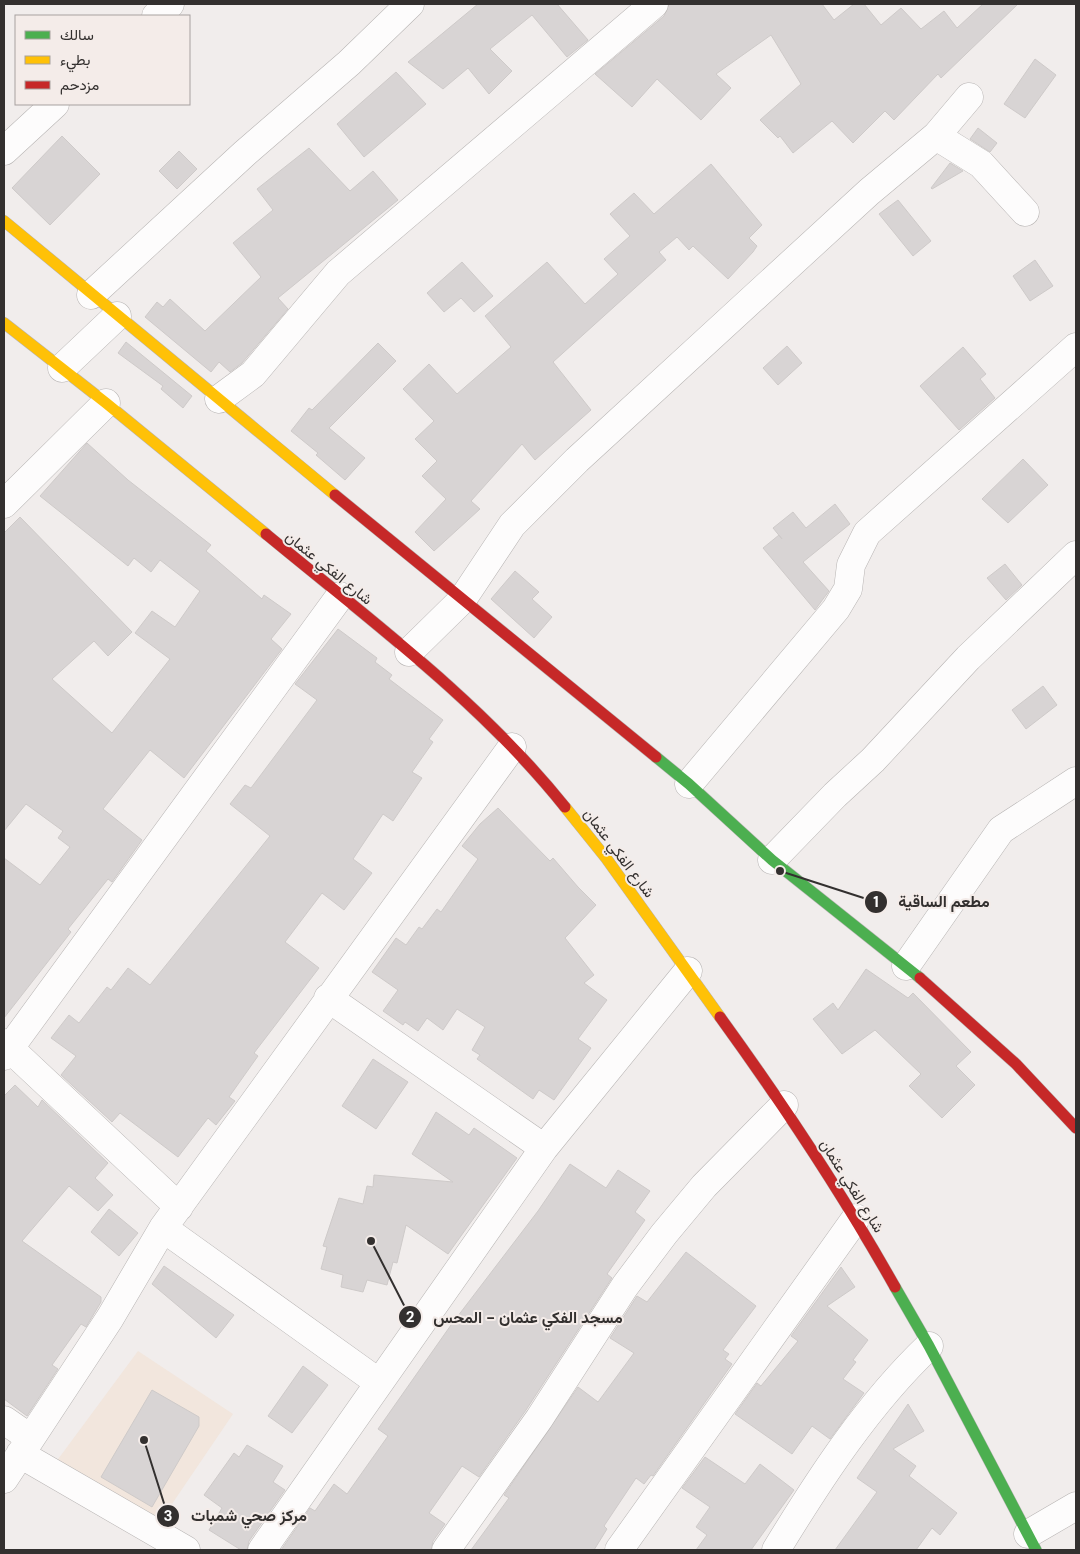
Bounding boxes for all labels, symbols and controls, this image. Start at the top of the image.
legend [15,15,190,105]
text: سالك [60,25,94,45]
text: بطيء [60,50,90,73]
text: مزدحم [60,75,99,95]
street label: شارع الفكي عثمان [279,527,377,612]
street label: شارع الفكي عثمان [577,804,659,904]
callout: مطعم الساقية [863,886,999,917]
text: مطعم الساقية [898,891,990,912]
text: 1 [873,892,879,912]
street label: شارع الفكي عثمان [813,1135,889,1238]
callout: مسجد الفكي عثمان - المحس [398,1302,632,1333]
text: 2 [406,1307,415,1327]
text: مسجد الفكي عثمان - المحس [433,1307,623,1331]
callout: مركز صحي شمبات [156,1500,317,1531]
text: مركز صحي شمبات [191,1505,307,1529]
text: 3 [163,1506,173,1526]

